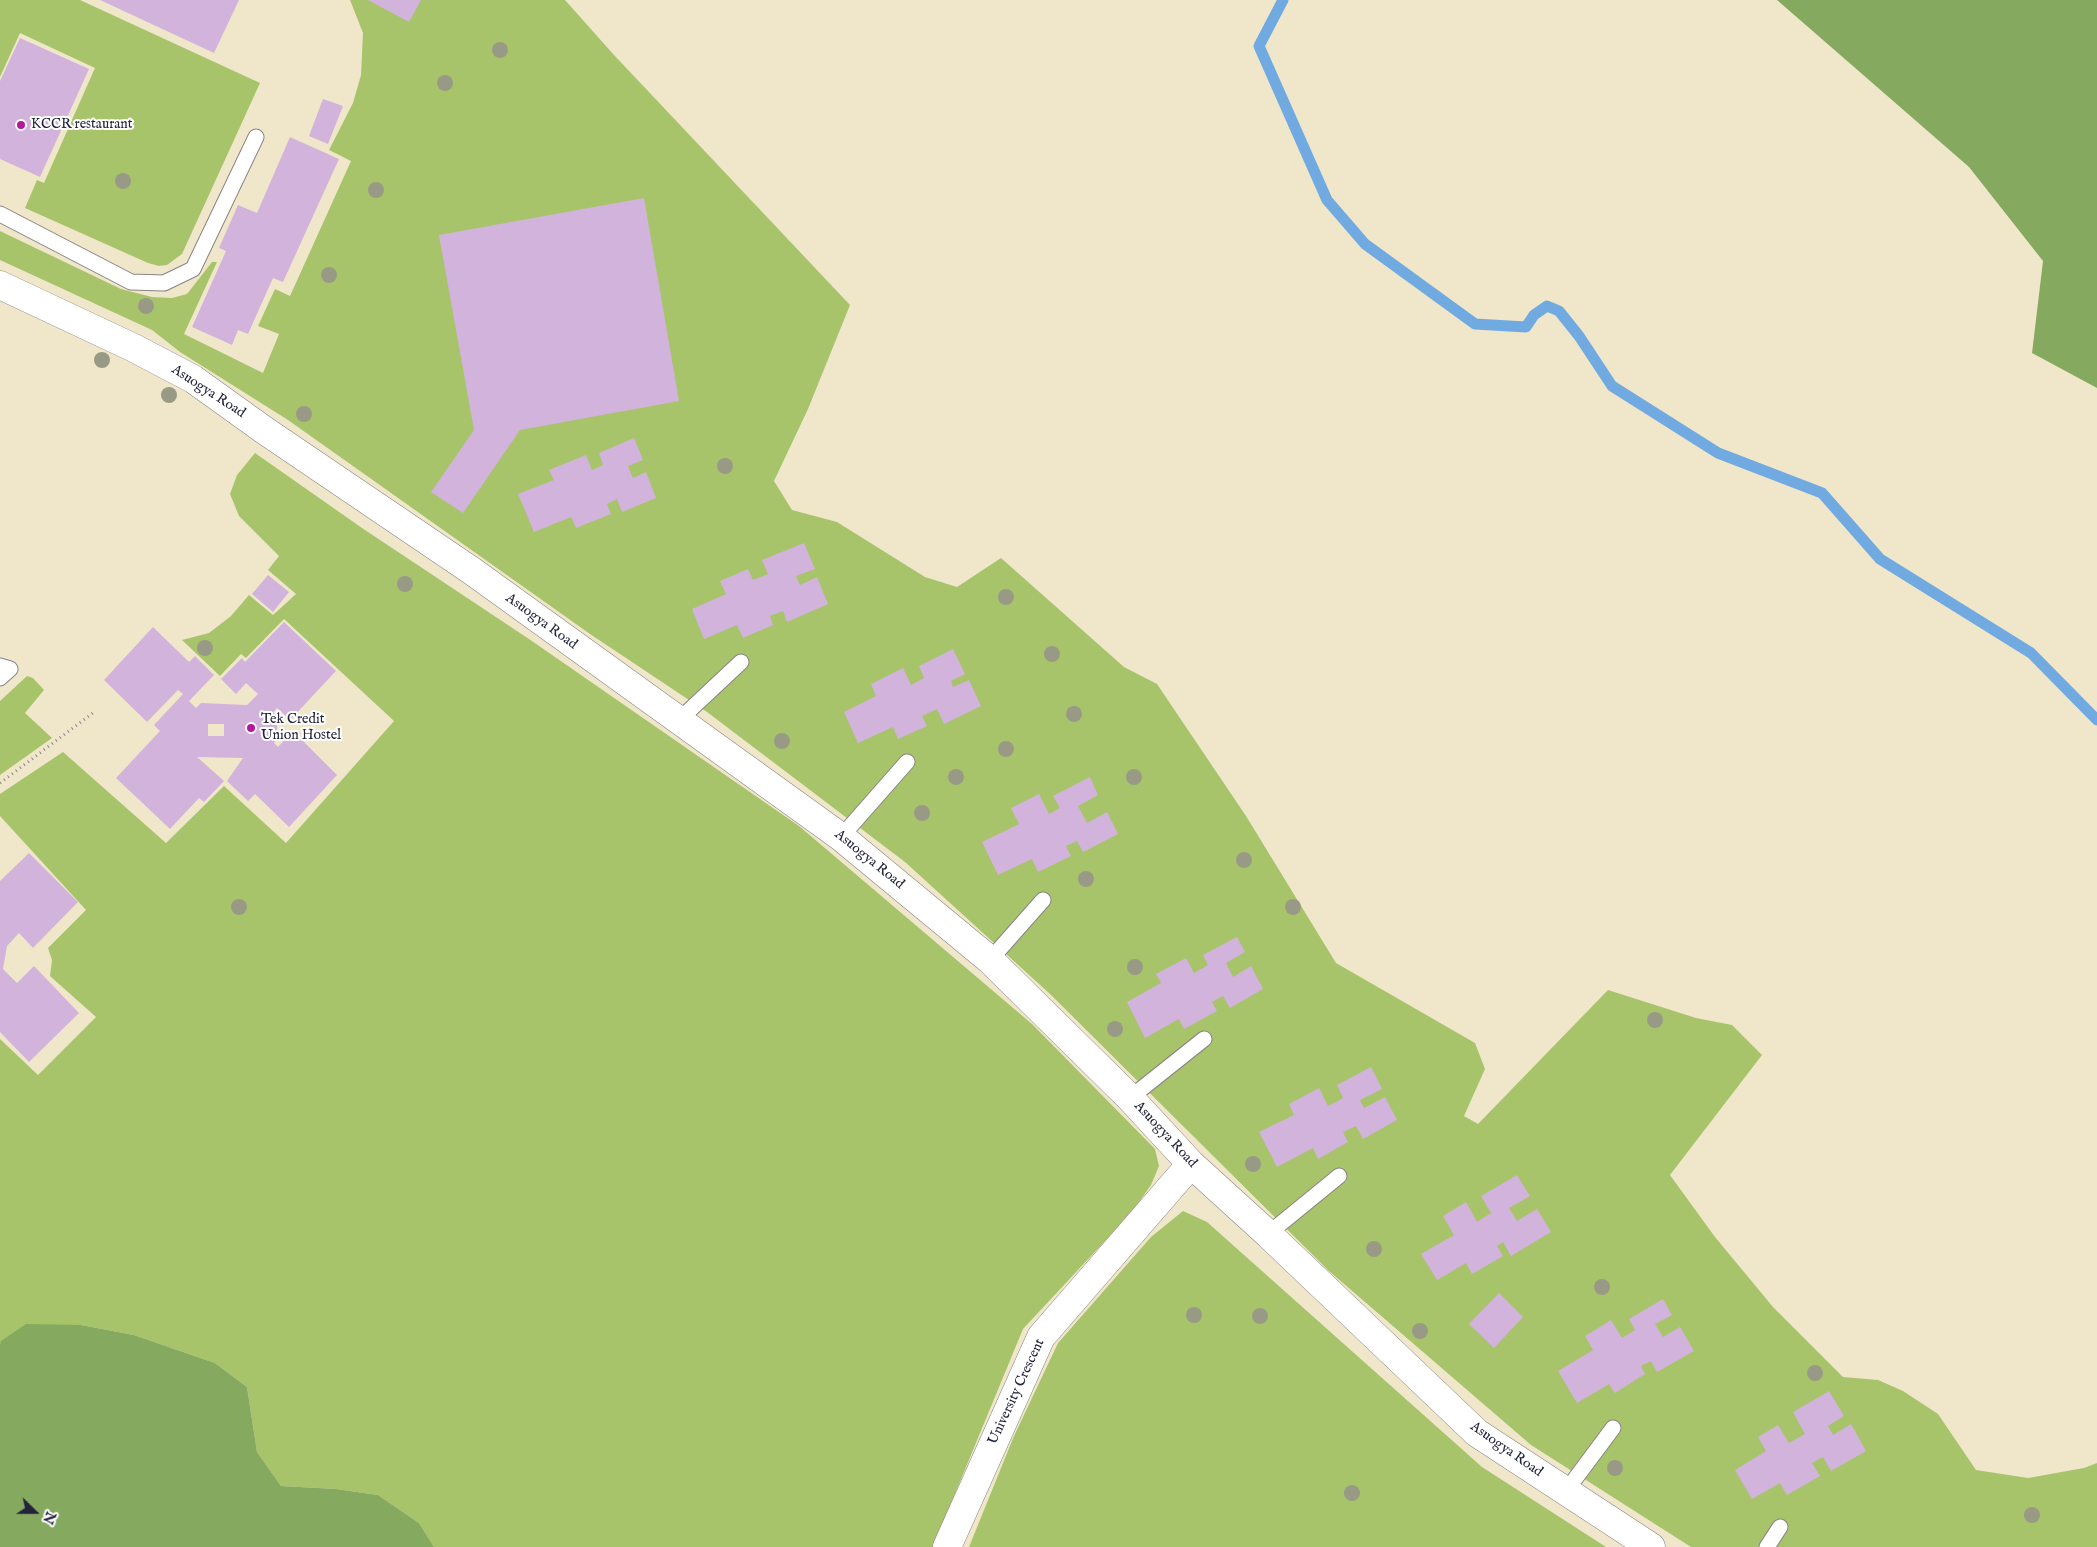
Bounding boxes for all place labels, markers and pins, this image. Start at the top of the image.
place label: KCCR restaurant [31,117,133,133]
marker: KCCR restaurant [15,119,27,131]
place label: Tek Credit Union Hostel [261,712,341,744]
marker: Tek Credit Union Hostel [245,722,257,734]

